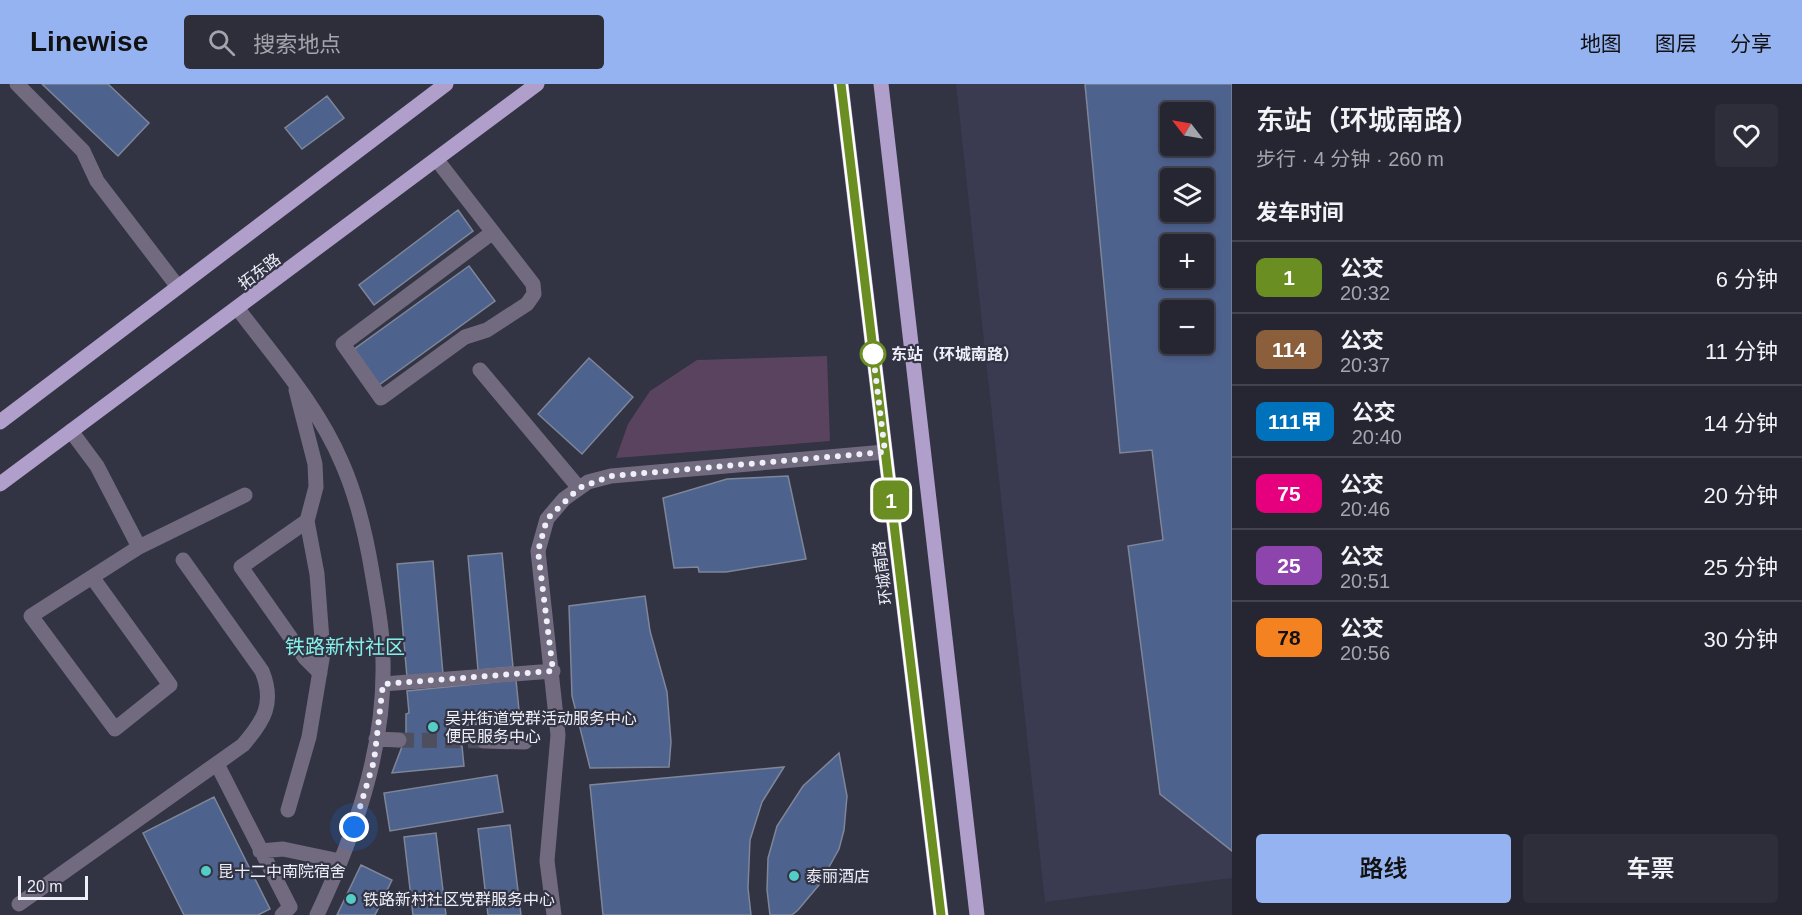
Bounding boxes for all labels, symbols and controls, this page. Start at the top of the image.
search box [184,15,604,69]
text: Linewise [30,26,148,57]
icon: search [205,26,238,59]
text: 搜索地点 [253,32,341,57]
text: 地图 [1580,32,1622,55]
text: 图层 [1655,32,1697,55]
text: 分享 [1730,32,1772,55]
north arrow [1160,102,1214,156]
map controls [1160,102,1214,354]
button: heart [1715,104,1778,167]
text: 东站（环城南路） [1256,105,1480,136]
text: 步行 · 4 分钟 · 260 m [1256,148,1444,170]
button: layers [1160,168,1214,222]
text: 发车时间 [1256,200,1344,225]
button: + [1160,234,1214,288]
street label: 拓东路 [235,250,284,293]
text: 公交 [1340,256,1384,281]
text: 1 [1283,266,1295,289]
text: 6 分钟 [1716,267,1778,292]
text: 20:32 [1340,282,1390,304]
button: − [1160,300,1214,354]
text: 公交 [1340,328,1384,353]
text: 114 [1272,338,1306,361]
text: 11 分钟 [1705,339,1778,364]
marker: 东站（环城南路） [860,341,886,367]
place label: 东站（环城南路） [891,345,1019,363]
text: 20:37 [1340,354,1390,376]
text: 公交 [1352,400,1396,425]
text: 111甲 [1268,410,1322,433]
text: 14 分钟 [1703,411,1778,436]
text: 20:40 [1352,426,1402,448]
text: 公交 [1340,472,1384,497]
line badge: 1 [872,480,910,520]
text: 75 [1277,482,1301,505]
text: 20 分钟 [1703,483,1778,508]
text: 1 [885,489,897,512]
text: 20:46 [1340,498,1390,520]
street label: 环城南路 [870,540,895,606]
text: 公交 [1340,544,1384,569]
text: 25 [1277,554,1301,577]
text: 25 分钟 [1703,555,1778,580]
text: 20:51 [1340,570,1390,592]
text: 公交 [1340,616,1384,641]
text: 78 [1277,626,1301,649]
text: 30 分钟 [1703,627,1778,652]
district label: 铁路新村社区 [285,636,405,658]
text: 20:56 [1340,642,1390,664]
place label: 吴井街道党群活动服务中心 便民服务中心 [445,710,637,745]
marker: 吴井街道党群活动服务中心 便民服务中心 [426,720,440,734]
your location [339,812,369,842]
button: 路线 [1256,834,1511,903]
button: 车票 [1523,834,1778,903]
place label: 昆十二中南院宿舍 [218,863,346,880]
marker: 昆十二中南院宿舍 [199,864,213,878]
place label: 泰丽酒店 [806,868,870,885]
marker: 泰丽酒店 [787,869,801,883]
scale bar [18,873,88,900]
text: 20 m [27,878,63,895]
place label: 铁路新村社区党群服务中心 [363,891,555,908]
marker: 铁路新村社区党群服务中心 [344,892,358,906]

